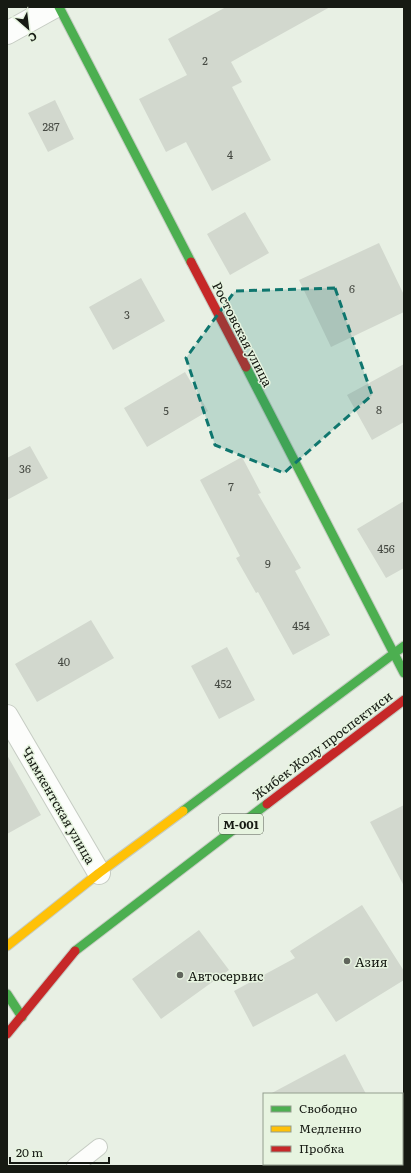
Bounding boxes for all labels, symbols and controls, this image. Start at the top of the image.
north arrow [8,8,48,48]
text: С [26,29,40,47]
house number: 2 [202,52,208,68]
house number: 287 [42,118,60,134]
house number: 4 [227,146,233,162]
street label: Ростовская улица [208,278,278,390]
house number: 6 [349,280,355,296]
house number: 3 [124,306,130,322]
house number: 8 [376,401,382,417]
house number: 5 [163,402,169,418]
house number: 36 [19,460,31,476]
house number: 7 [228,478,234,494]
house number: 456 [377,540,395,556]
house number: 9 [265,555,271,571]
house number: 454 [292,617,310,633]
house number: 40 [58,653,70,669]
house number: 452 [214,675,232,691]
street label: Жибек Жолу проспектиси [248,686,396,804]
street label: Чымкентская улица [18,743,100,867]
road number: М-001 [219,814,263,834]
place label: Азия [355,952,388,971]
marker: Азия [342,956,352,966]
place label: Автосервис [188,966,264,985]
marker: Автосервис [175,970,185,980]
legend [263,1093,403,1165]
text: Свободно [299,1099,357,1117]
text: Медленно [299,1119,362,1137]
scale bar [10,1139,109,1165]
text: Пробка [299,1139,345,1157]
text: 20 m [16,1143,43,1161]

